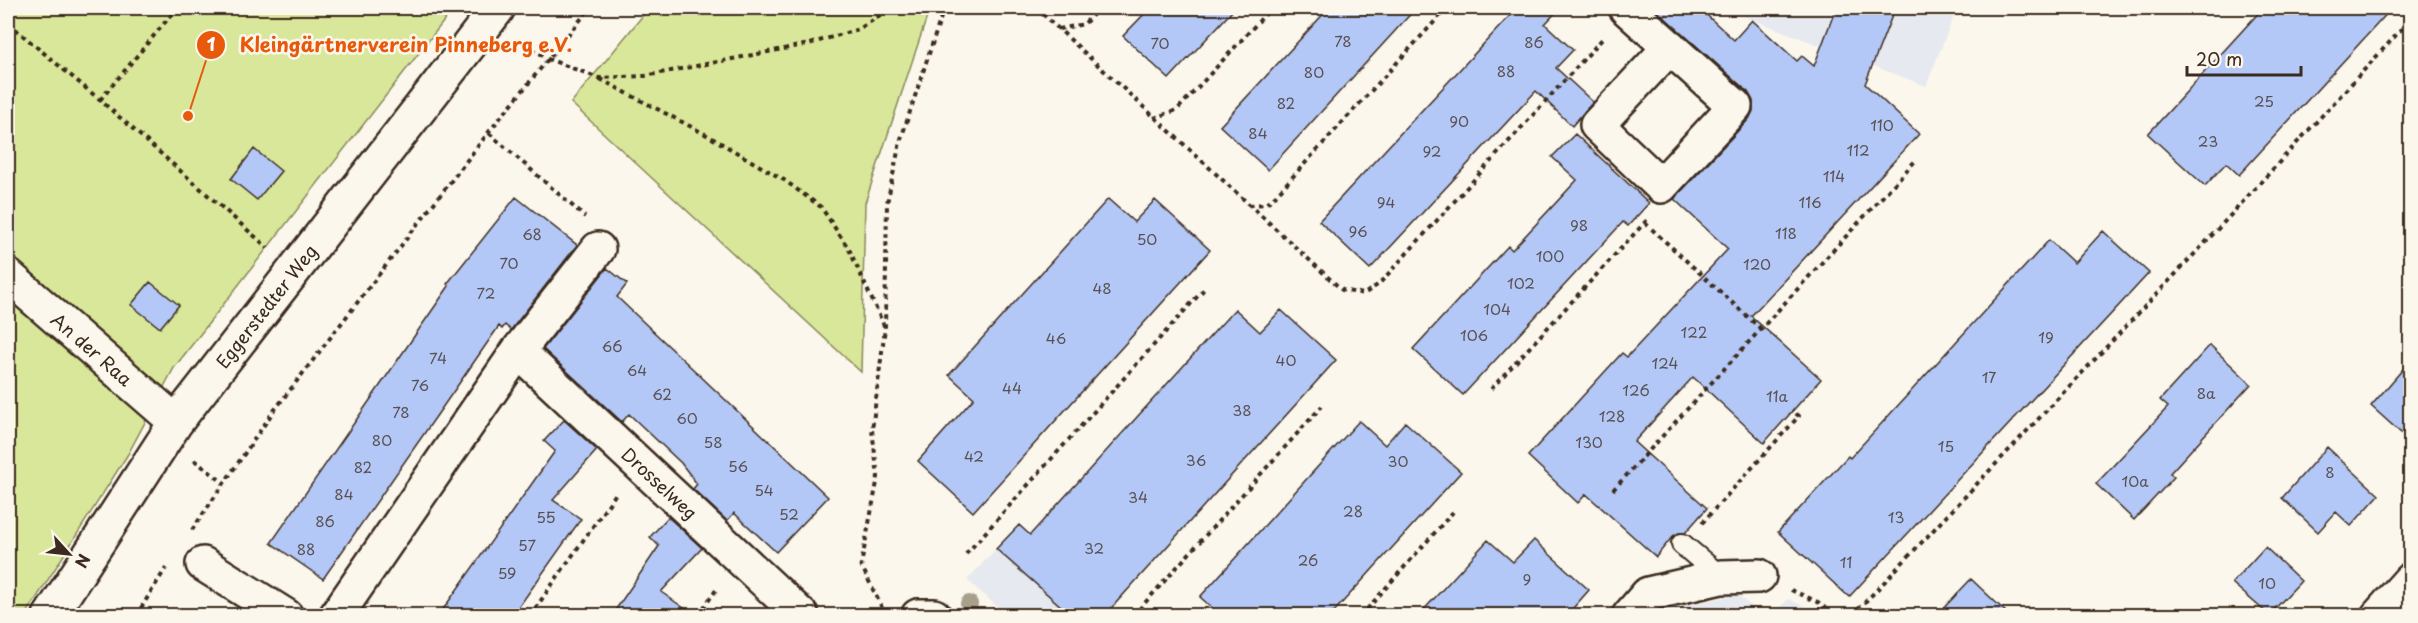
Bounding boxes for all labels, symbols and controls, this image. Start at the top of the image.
callout: Kleingärtnerverein Pinneberg e.V. [196,26,585,64]
text: Kleingärtnerverein Pinneberg e.V. [240,29,572,59]
house number: 78 [1334,29,1352,52]
text: 1 [207,30,216,57]
house number: 86 [1524,30,1544,53]
house number: 70 [1150,31,1170,54]
scale bar [2187,39,2301,77]
text: 20 m [2196,45,2242,72]
house number: 88 [1497,59,1515,82]
house number: 80 [1304,60,1324,83]
house number: 25 [2254,89,2274,112]
house number: 82 [1277,91,1295,114]
house number: 90 [1449,109,1469,132]
house number: 110 [1870,113,1894,136]
house number: 84 [1248,121,1268,144]
house number: 23 [2198,129,2218,152]
house number: 112 [1846,138,1870,161]
house number: 92 [1423,139,1441,162]
house number: 114 [1823,164,1845,187]
house number: 94 [1377,190,1395,213]
house number: 116 [1798,190,1822,213]
house number: 98 [1570,213,1588,236]
house number: 96 [1349,219,1368,242]
house number: 118 [1775,221,1797,244]
house number: 68 [522,222,542,245]
house number: 50 [1137,227,1157,250]
street label: Eggerstedter Weg [209,238,323,374]
house number: 100 [1536,244,1564,267]
house number: 70 [499,251,519,274]
house number: 120 [1743,252,1771,275]
house number: 102 [1507,271,1535,294]
house number: 48 [1092,276,1112,299]
house number: 72 [477,281,495,304]
house number: 104 [1483,297,1511,320]
street label: An der Raa [45,306,139,392]
house number: 122 [1681,320,1707,343]
house number: 106 [1460,323,1488,346]
house number: 19 [2038,325,2054,348]
house number: 46 [1046,326,1066,349]
house number: 66 [602,334,622,357]
house number: 74 [429,346,447,369]
house number: 40 [1276,348,1296,371]
house number: 124 [1652,351,1679,374]
house number: 64 [627,358,647,381]
house number: 17 [1982,365,1996,388]
house number: 76 [411,373,429,396]
house number: 44 [1002,376,1022,399]
house number: 126 [1622,378,1650,401]
house number: 8a [2197,381,2216,404]
house number: 62 [652,382,672,405]
house number: 11a [1766,384,1789,407]
house number: 38 [1232,398,1252,421]
house number: 78 [392,400,410,423]
house number: 128 [1599,404,1625,427]
house number: 60 [676,406,698,429]
house number: 80 [372,428,392,451]
house number: 58 [703,430,723,453]
house number: 130 [1575,430,1603,453]
house number: 15 [1938,434,1954,457]
street label: Drosselweg [616,441,704,525]
house number: 42 [964,444,984,467]
house number: 36 [1186,448,1206,471]
house number: 30 [1388,449,1408,472]
house number: 56 [728,454,748,477]
house number: 82 [354,455,372,478]
house number: 8 [2325,460,2335,483]
house number: 10a [2121,469,2149,492]
house number: 54 [754,478,774,501]
house number: 84 [334,482,354,505]
house number: 34 [1128,485,1148,508]
house number: 28 [1343,499,1363,522]
house number: 52 [779,502,799,525]
house number: 55 [536,505,556,528]
house number: 13 [1888,505,1904,528]
house number: 86 [315,509,335,532]
north arrow [39,524,99,584]
house number: 57 [518,533,536,556]
house number: 32 [1084,536,1104,559]
house number: 88 [297,537,315,560]
house number: 26 [1298,548,1318,571]
text: N [70,550,97,572]
house number: 11 [1840,550,1852,573]
house number: 59 [498,561,516,584]
house number: 9 [1523,567,1531,590]
house number: 10 [2258,571,2276,594]

